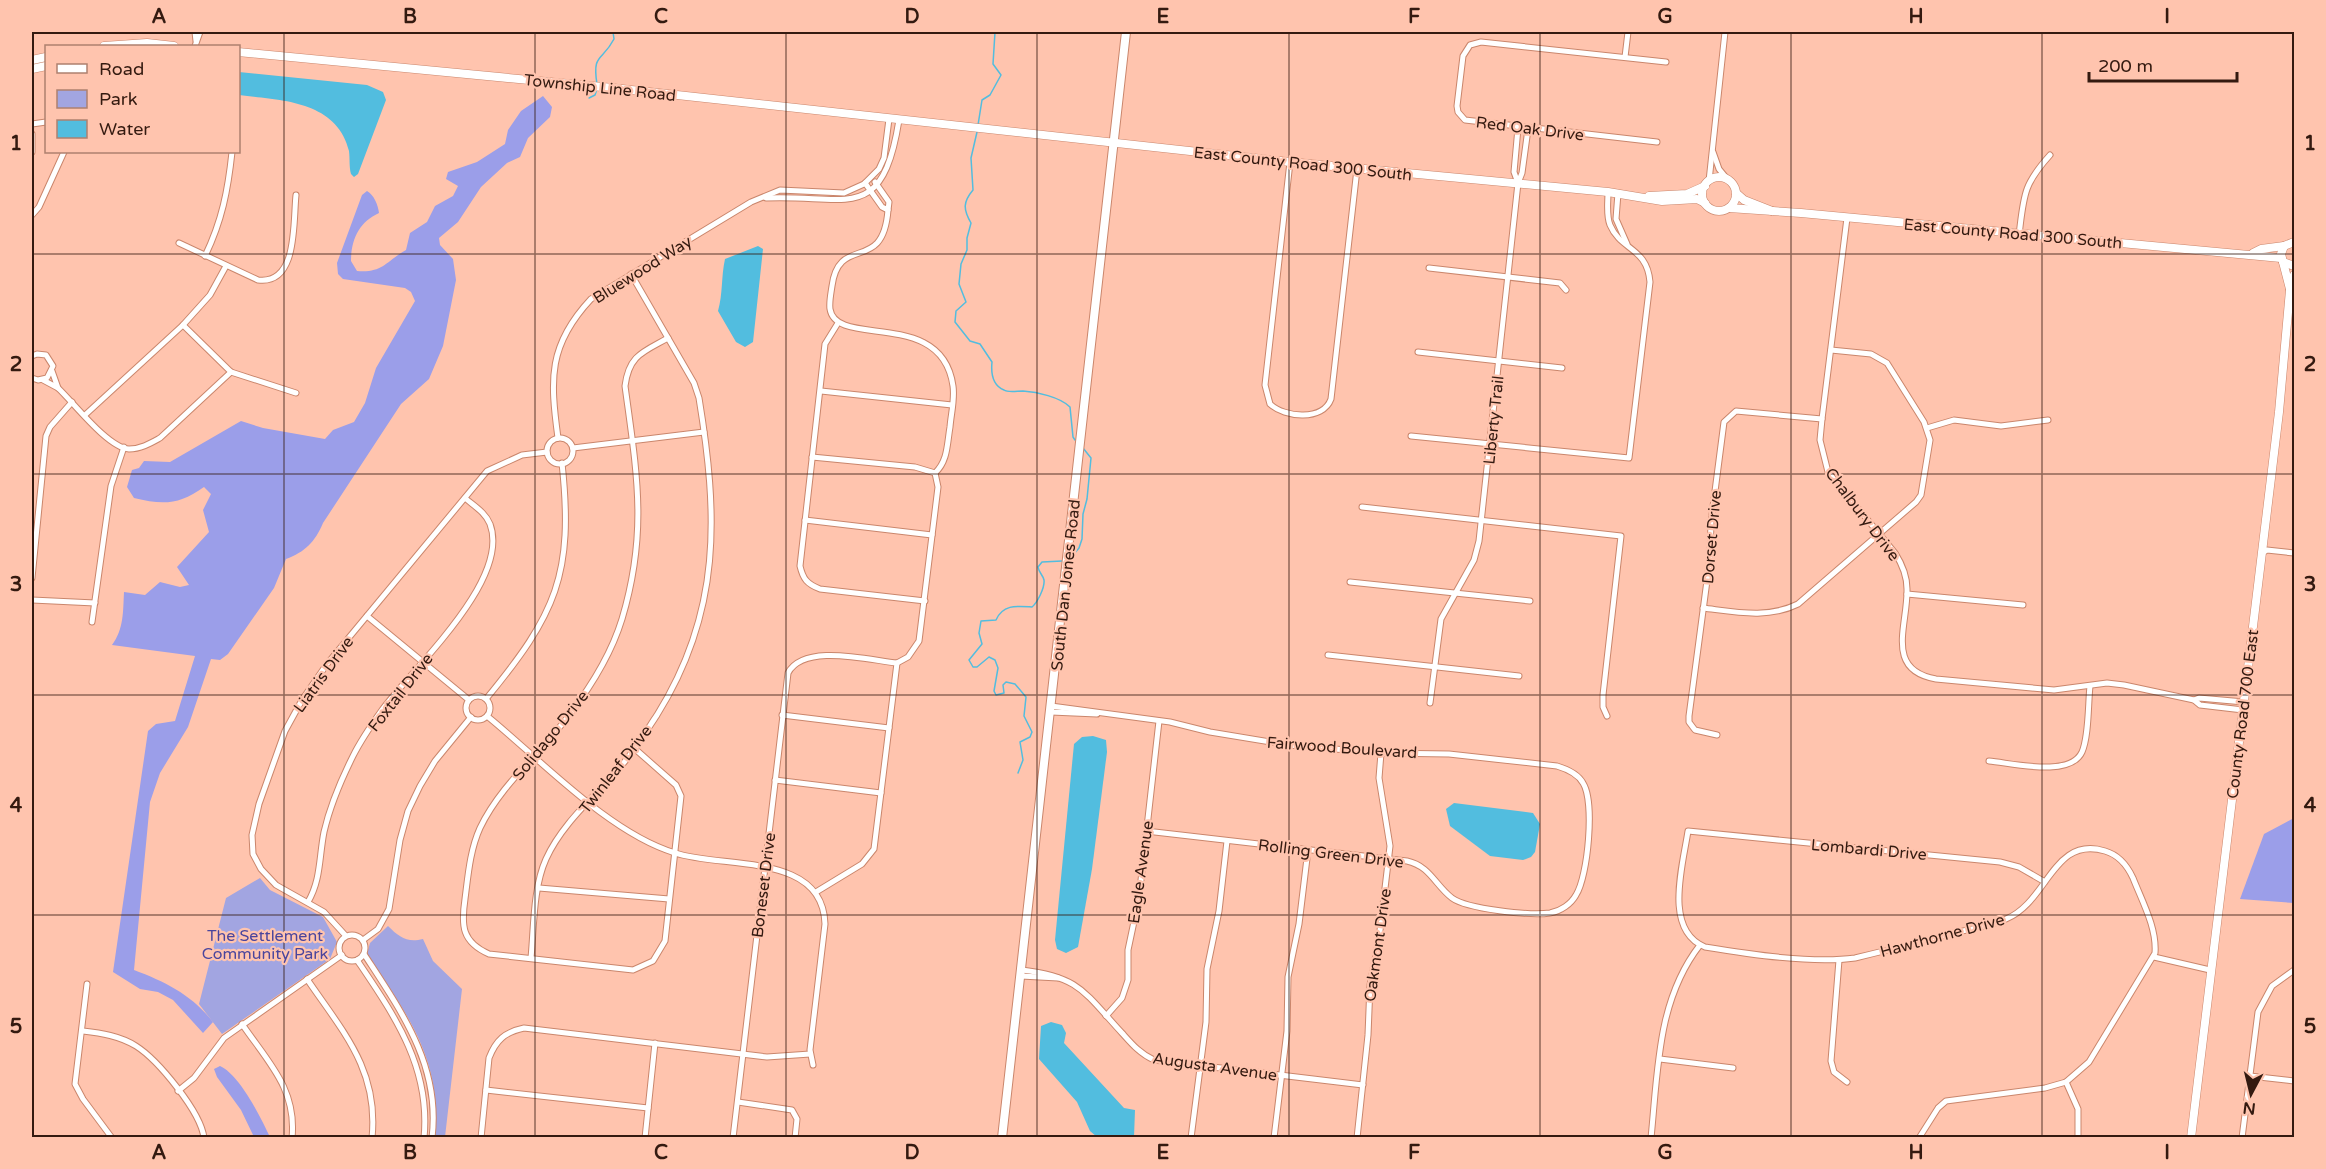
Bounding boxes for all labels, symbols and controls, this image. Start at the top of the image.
text: A [152,5,167,29]
text: B [403,5,417,29]
text: C [654,5,668,29]
text: D [904,5,920,29]
text: E [1157,5,1170,29]
text: F [1408,5,1420,29]
text: G [1657,5,1673,29]
text: H [1908,5,1924,29]
text: I [2164,5,2170,29]
legend [45,45,240,153]
scale bar [2089,45,2238,83]
text: 200 m [2098,55,2153,77]
text: Road [99,58,144,80]
street label: Township Line Road [523,70,677,106]
text: Park [99,88,138,110]
street label: Red Oak Drive [1475,112,1585,146]
text: Water [99,118,150,140]
text: 1 [10,132,22,156]
text: 1 [2304,132,2316,156]
street label: East County Road 300 South [1193,143,1413,185]
street label: East County Road 300 South [1903,214,2123,254]
street label: Bluewood Way [589,231,696,308]
text: 2 [10,353,22,377]
text: 2 [2304,353,2316,377]
street label: Liberty Trail [1479,375,1509,465]
street label: Chalbury Drive [1821,464,1904,565]
street label: Dorset Drive [1698,489,1726,585]
street label: South Dan Jones Road [1047,498,1085,672]
text: 3 [10,573,22,597]
text: 3 [2304,573,2316,597]
street label: County Road 700 East [2223,628,2263,800]
street label: Liatris Drive [289,633,358,717]
street label: Foxtail Drive [364,649,438,736]
street label: Solidago Drive [508,687,593,785]
street label: Twinleaf Drive [575,721,656,818]
street label: Fairwood Boulevard [1266,733,1418,763]
text: 4 [10,794,23,818]
text: 4 [2304,794,2317,818]
street label: Eagle Avenue [1124,819,1158,925]
street label: Boneset Drive [748,831,780,939]
street label: Rolling Green Drive [1257,835,1405,873]
street label: Lombardi Drive [1810,835,1928,865]
street label: Oakmont Drive [1360,887,1396,1003]
street label: Hawthorne Drive [1878,910,2007,962]
park label: The Settlement Community Park [202,926,328,964]
text: 5 [10,1015,22,1039]
text: 5 [2304,1015,2316,1039]
street label: Augusta Avenue [1151,1048,1278,1086]
north arrow [2221,1064,2281,1124]
text: N [2242,1097,2257,1119]
text: A [152,1141,167,1165]
text: B [403,1141,417,1165]
text: C [654,1141,668,1165]
text: D [904,1141,920,1165]
text: E [1157,1141,1170,1165]
text: F [1408,1141,1420,1165]
text: G [1657,1141,1673,1165]
text: H [1908,1141,1924,1165]
text: I [2164,1141,2170,1165]

